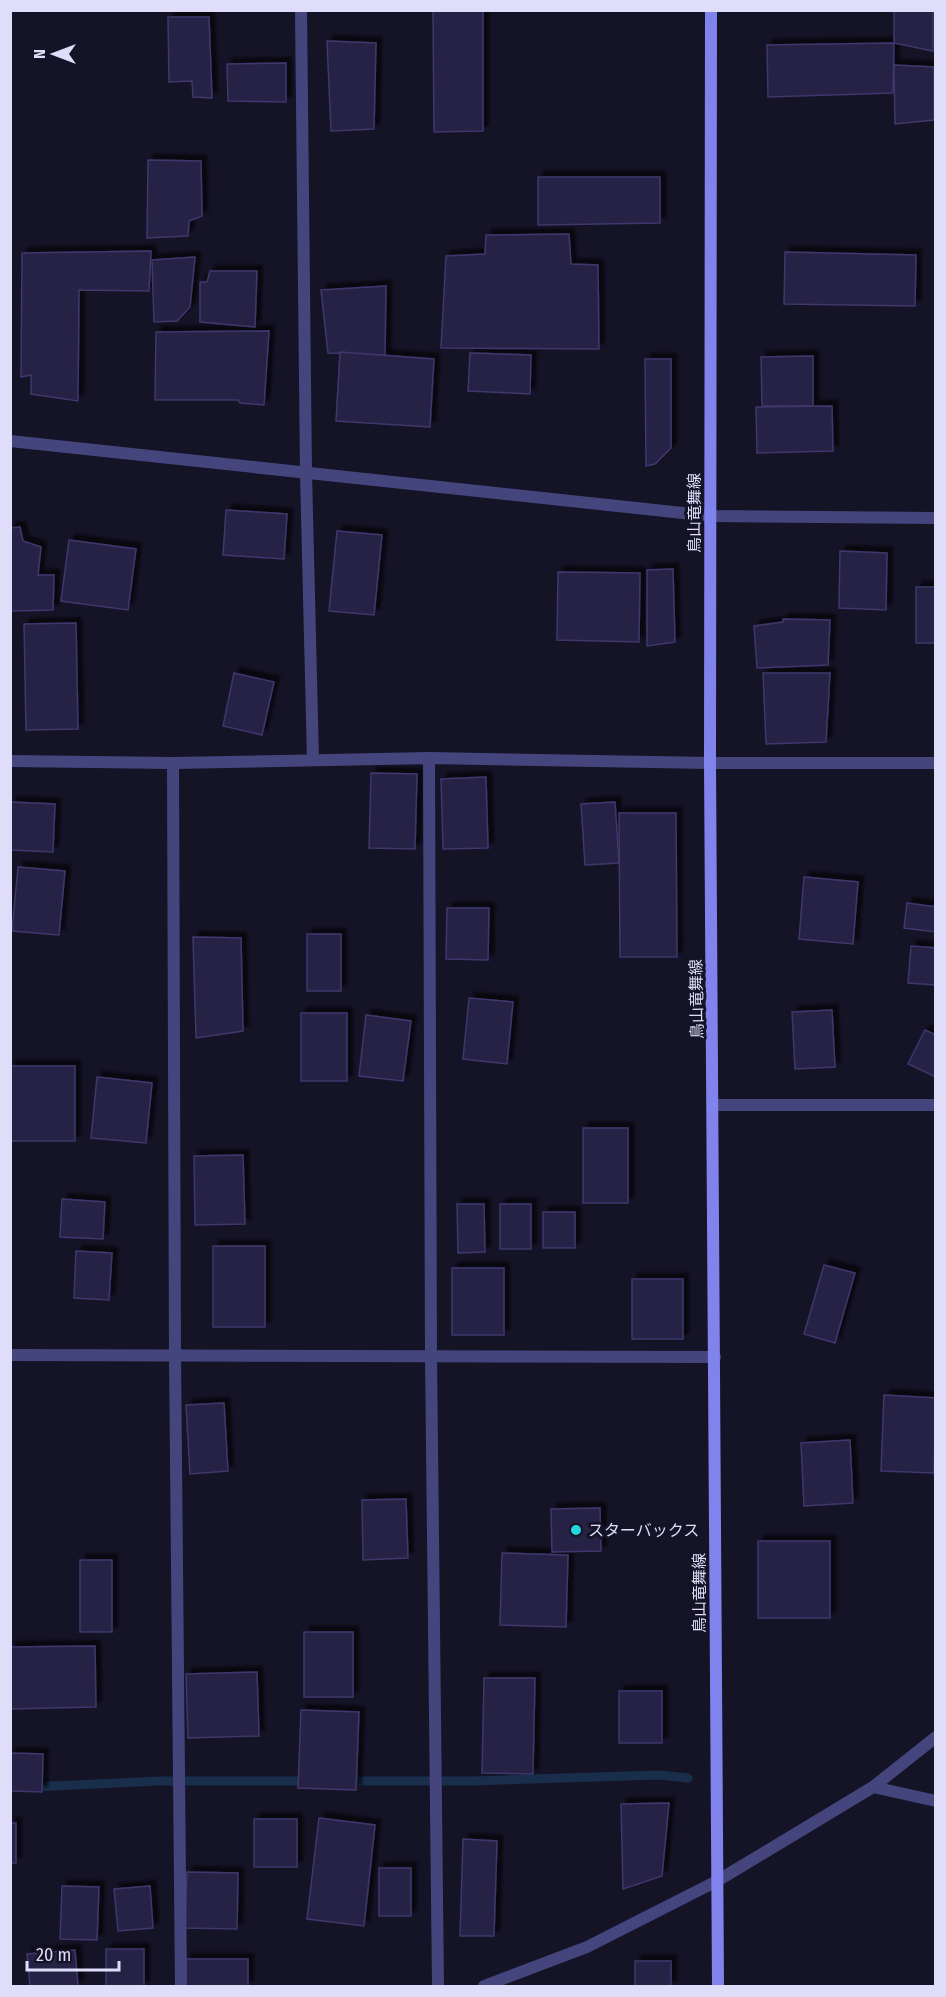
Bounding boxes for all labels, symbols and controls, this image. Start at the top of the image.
north arrow [24,24,84,84]
text: N [30,49,49,59]
street label: 鳥山竜舞線 [685,473,704,553]
street label: 鳥山竜舞線 [686,959,707,1039]
place label: スターバックス [588,1521,699,1540]
marker: スターバックス [569,1523,583,1537]
street label: 鳥山竜舞線 [690,1553,709,1633]
scale bar [27,1934,118,1972]
text: 20 m [36,1944,71,1966]

